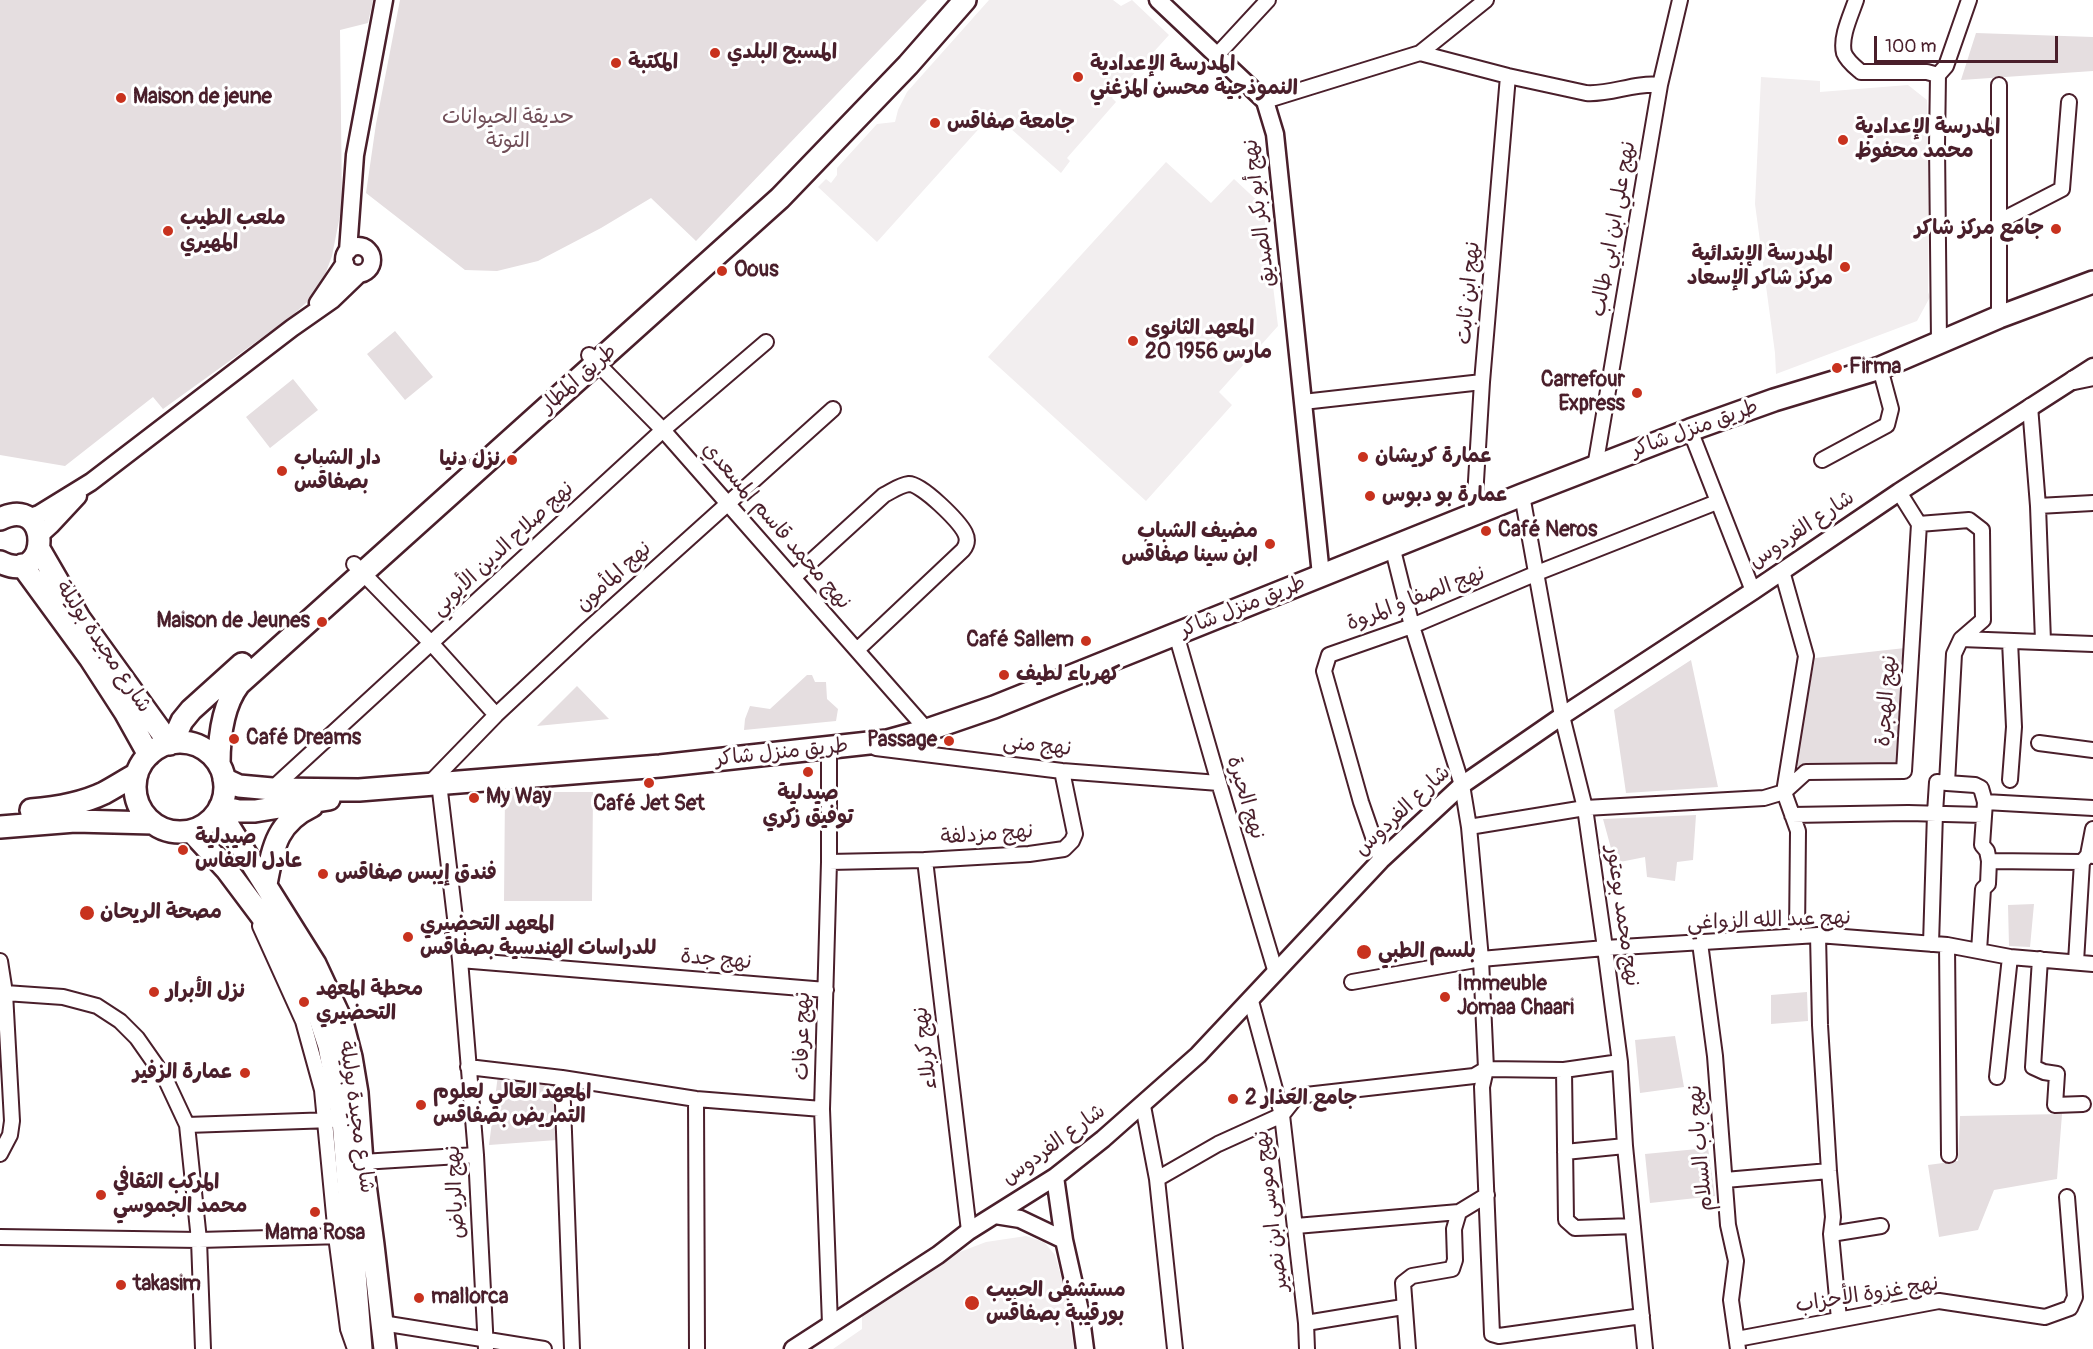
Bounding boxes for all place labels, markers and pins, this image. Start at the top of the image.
place label: المسبح البلدي [727,40,837,66]
marker: المسبح البلدي [708,46,722,60]
place label: المكتبة [628,50,678,76]
place label: المدرسة الإعدادية النموذجية محسن المزغني [1090,52,1298,102]
marker: المكتبة [609,56,623,70]
marker: المدرسة الإعدادية النموذجية محسن المزغني [1071,70,1085,84]
place label: Maison de jeune [133,85,272,111]
marker: Maison de jeune [114,91,128,105]
place label: جامعة صفاقس [947,110,1075,136]
place label: المدرسة الإعدادية محمد محفوظ [1855,115,2000,165]
marker: جامعة صفاقس [928,116,942,130]
marker: المدرسة الإعدادية محمد محفوظ [1836,133,1850,147]
place label: ملعب الطيب المهيري [180,206,286,256]
place label: جامع مركز شاكر [1915,216,2044,242]
marker: جامع مركز شاكر [2049,222,2063,236]
marker: ملعب الطيب المهيري [161,224,175,238]
place label: المدرسة الإبتدائية مركز شاكر الإسعاد [1687,242,1833,292]
place label: Oous [734,258,779,284]
marker: المدرسة الإبتدائية مركز شاكر الإسعاد [1838,260,1852,274]
marker: Oous [715,264,729,278]
place label: المعهد الثانوي 20 مارس 1956 [1145,316,1272,366]
marker: المعهد الثانوي 20 مارس 1956 [1126,334,1140,348]
place label: Firma [1849,355,1901,381]
marker: Firma [1830,361,1844,375]
place label: Carrefour Express [1541,368,1625,418]
marker: Carrefour Express [1630,386,1644,400]
place label: عمارة كريشان [1375,444,1493,470]
place label: دار الشباب بصفاقس [294,446,381,496]
place label: نزل دنيا [439,447,500,473]
marker: عمارة كريشان [1356,450,1370,464]
marker: نزل دنيا [505,453,519,467]
marker: دار الشباب بصفاقس [275,464,289,478]
place label: عمارة بو دبوس [1382,483,1508,509]
marker: عمارة بو دبوس [1363,489,1377,503]
place label: Café Neros [1498,518,1597,544]
place label: مضيف الشباب ابن سينا صفاقس [1121,519,1258,569]
marker: Café Neros [1479,524,1493,538]
marker: مضيف الشباب ابن سينا صفاقس [1263,537,1277,551]
place label: Maison de Jeunes [156,609,310,635]
marker: Maison de Jeunes [315,615,329,629]
place label: Café Sallem [966,628,1074,654]
marker: Café Sallem [1079,634,1093,648]
place label: كهرباء لطيف [1016,662,1120,688]
marker: كهرباء لطيف [997,668,1011,682]
place label: Café Dreams [246,726,361,752]
place label: Passage [867,728,937,754]
marker: Café Dreams [227,732,241,746]
marker: Passage [942,734,956,748]
marker: صيدلية توفيق زكري [801,765,815,779]
marker: Café Jet Set [642,776,656,790]
place label: صيدلية توفيق زكري [763,781,853,831]
place label: My Way [486,785,551,811]
marker: My Way [467,791,481,805]
place label: Café Jet Set [593,792,705,818]
place label: صيدلية عادل العفاس [195,825,303,875]
marker: صيدلية عادل العفاس [176,843,190,857]
place label: فندق إيبس صفاقس [335,861,497,887]
marker: فندق إيبس صفاقس [316,867,330,881]
place label: مصحة الريحان [100,900,222,926]
marker: مصحة الريحان [78,904,96,922]
place label: المعهد التحضيري للدراسات الهندسية بصفاقس [420,912,656,962]
marker: المعهد التحضيري للدراسات الهندسية بصفاقس [401,930,415,944]
place label: بلسم الطبي [1378,939,1476,965]
marker: بلسم الطبي [1355,943,1373,961]
place label: Immeuble Jomaa Chaari [1457,972,1574,1022]
place label: محطة المعهد التحضيري [316,977,423,1027]
place label: نزل الأبرار [166,979,245,1005]
marker: نزل الأبرار [147,985,161,999]
marker: Immeuble Jomaa Chaari [1438,990,1452,1004]
marker: محطة المعهد التحضيري [297,995,311,1009]
place label: عمارة الزفير [133,1060,233,1086]
marker: عمارة الزفير [238,1066,252,1080]
place label: المعهد العالي لعلوم التمريض بصفاقس [433,1080,591,1130]
place label: جامع العذار 2 [1245,1086,1357,1112]
marker: جامع العذار 2 [1226,1092,1240,1106]
marker: المعهد العالي لعلوم التمريض بصفاقس [414,1098,428,1112]
place label: المركب الثقافي محمد الجموسي [113,1170,247,1220]
marker: المركب الثقافي محمد الجموسي [94,1188,108,1202]
marker: Mama Rosa [308,1205,322,1219]
place label: Mama Rosa [265,1221,365,1247]
place label: takasim [133,1272,201,1298]
marker: takasim [114,1278,128,1292]
place label: مستشفى الحبيب بورقيبة بصفاقس [986,1278,1126,1328]
place label: mallorca [431,1285,509,1311]
marker: mallorca [412,1291,426,1305]
marker: مستشفى الحبيب بورقيبة بصفاقس [963,1294,981,1312]

